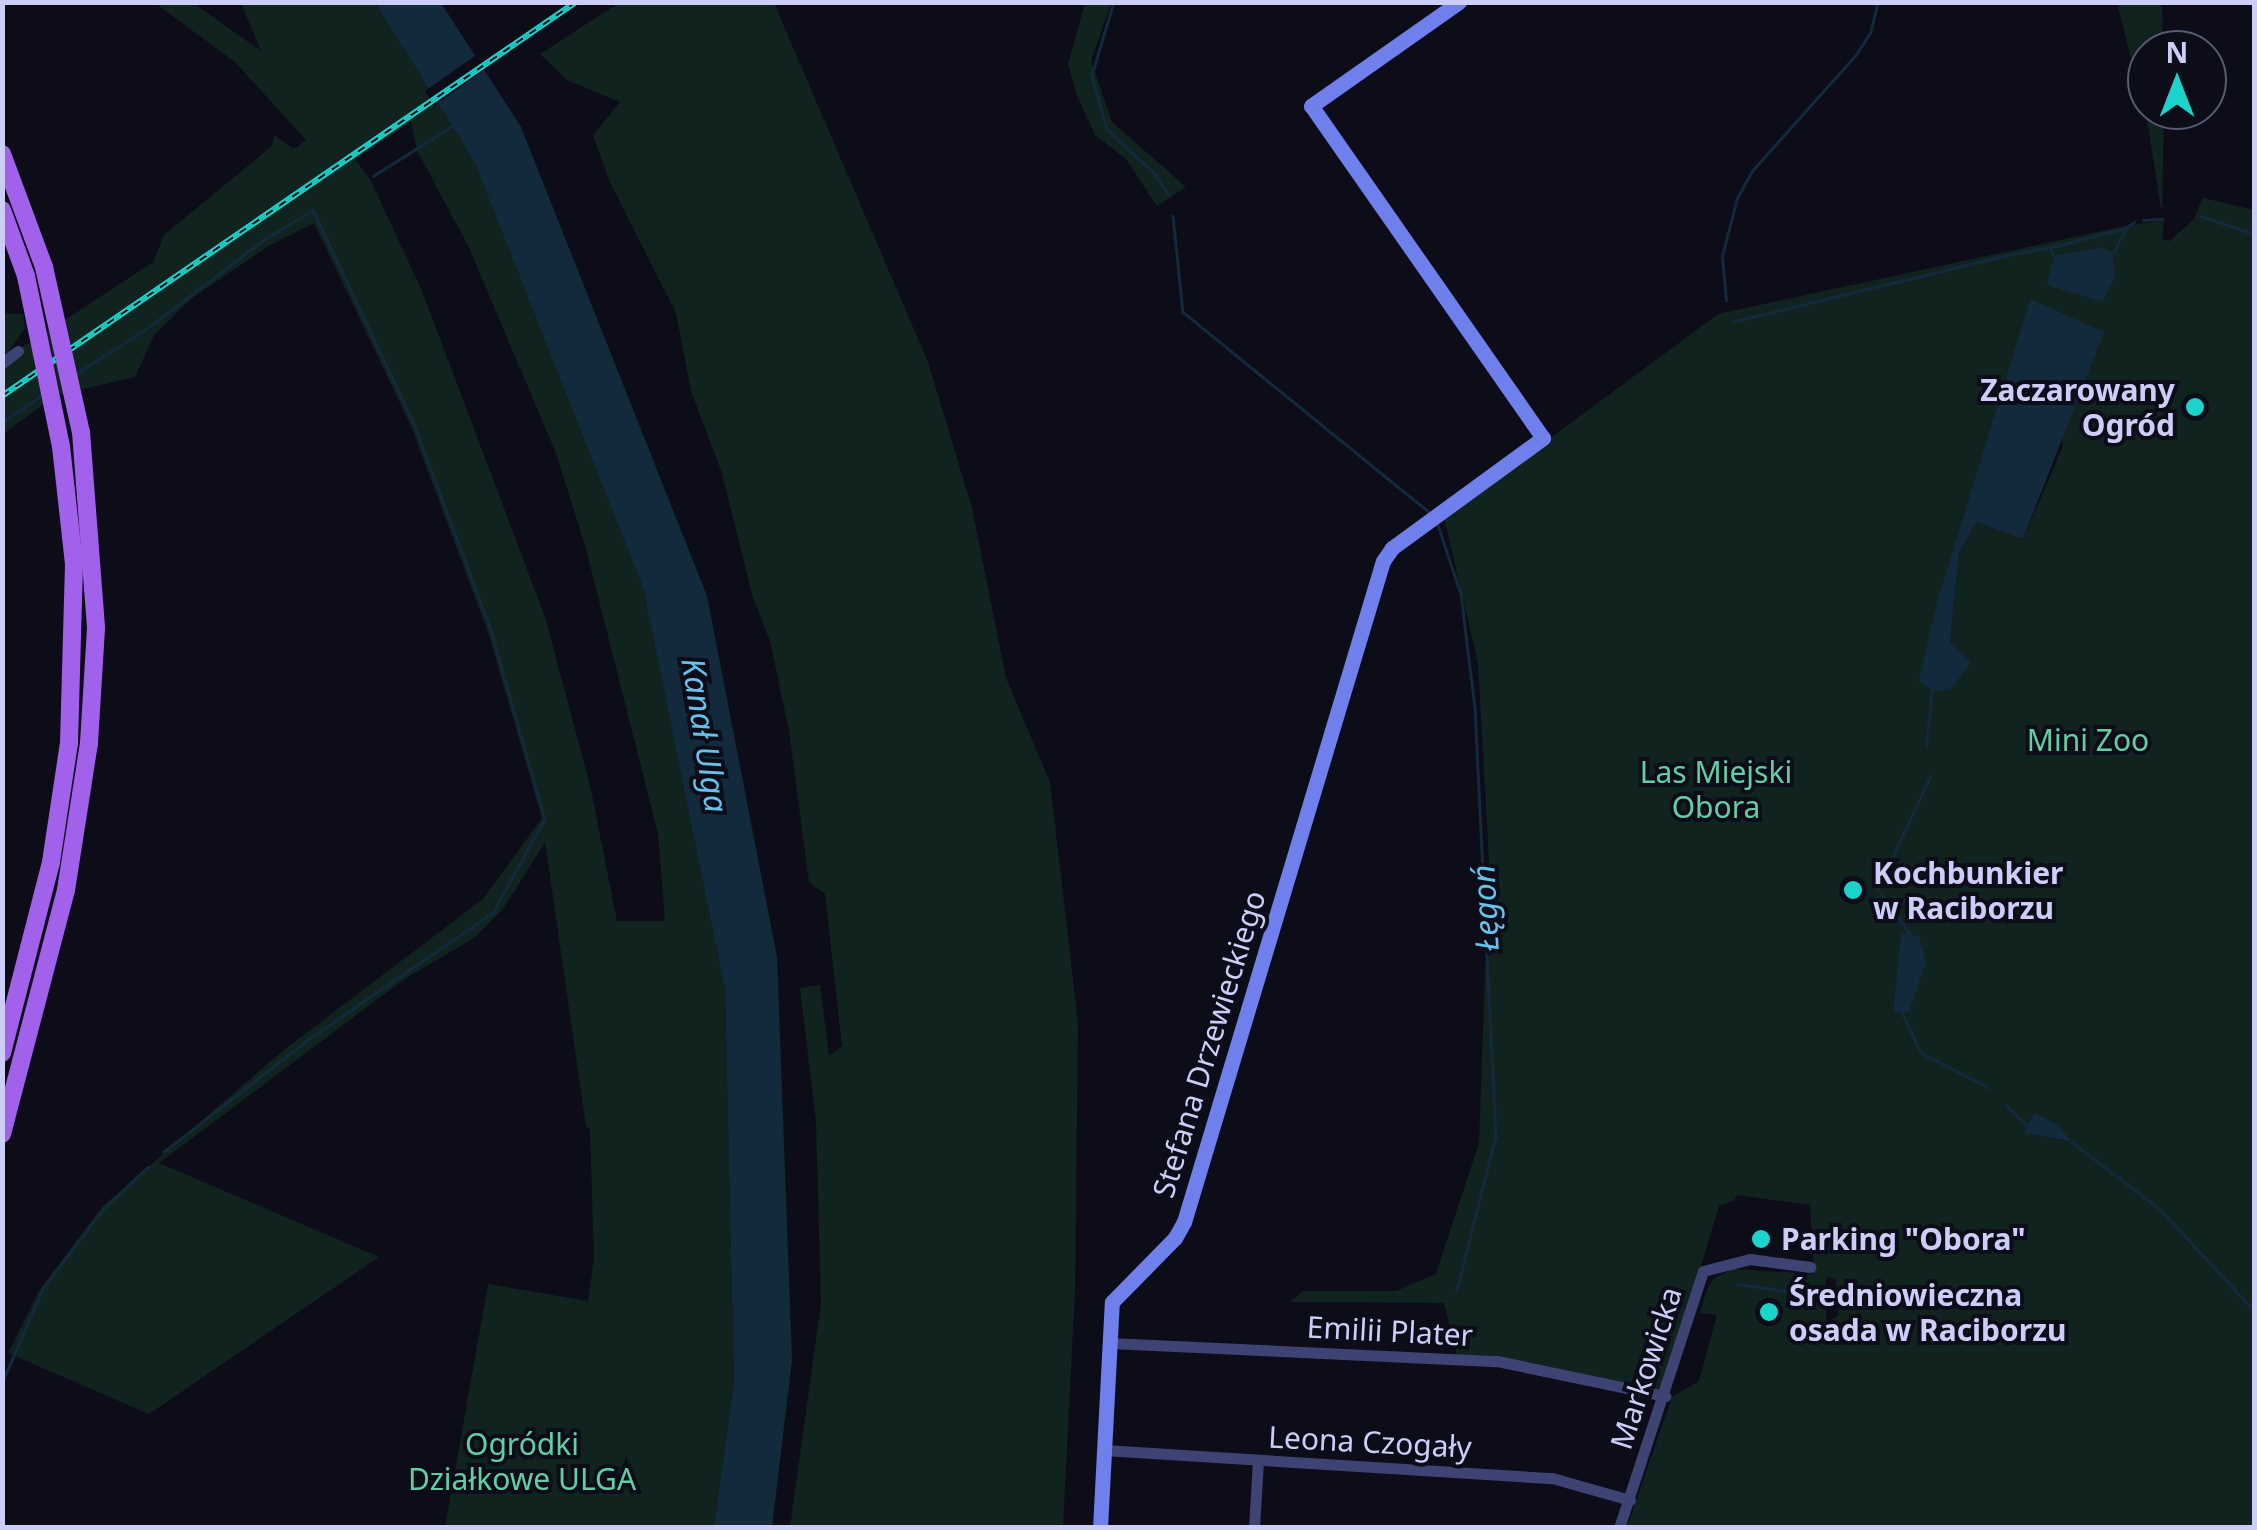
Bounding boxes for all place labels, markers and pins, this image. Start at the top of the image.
place label: Zaczarowany Ogród [1980,372,2175,442]
marker: Zaczarowany Ogród [2184,396,2206,418]
place label: Kochbunkier w Raciborzu [1873,855,2063,926]
marker: Kochbunkier w Raciborzu [1842,879,1864,901]
place label: Parking "Obora" [1781,1221,2025,1257]
marker: Parking "Obora" [1750,1228,1772,1250]
place label: Średniowieczna osada w Raciborzu [1789,1277,2066,1348]
marker: Średniowieczna osada w Raciborzu [1758,1301,1780,1323]

